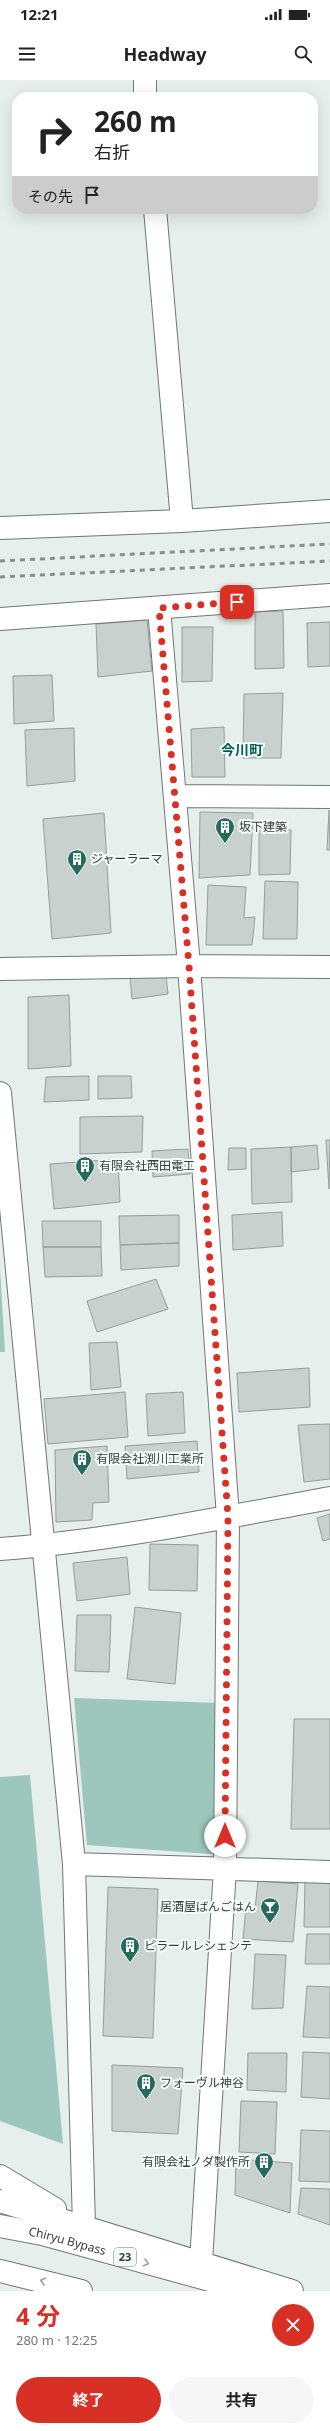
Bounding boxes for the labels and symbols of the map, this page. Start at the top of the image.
pin [220,585,254,619]
district label: 今川町 [221,740,263,759]
building icon: 坂下建築 [214,816,236,844]
place label: 坂下建築 [239,818,287,835]
building icon: ジャーラーマ [66,848,88,876]
place label: ジャーラーマ [91,850,162,867]
building icon: 有限会社西田電工 [74,1155,96,1183]
place label: 有限会社西田電工 [99,1157,195,1174]
building icon: 有限会社渕川工業所 [71,1448,93,1476]
place label: 有限会社渕川工業所 [96,1450,204,1467]
position arrow [204,1815,246,1857]
bar icon: 居酒屋ばんごはん [259,1896,281,1924]
place label: 居酒屋ばんごはん [160,1898,256,1915]
building icon: ピラールレシェンテ [119,1935,141,1963]
place label: ピラールレシェンテ [144,1937,252,1954]
building icon: フォーヴル神谷 [135,2072,157,2100]
place label: フォーヴル神谷 [160,2074,244,2091]
building icon: 有限会社ノダ製作所 [253,2151,275,2179]
place label: 有限会社ノダ製作所 [142,2153,250,2170]
street label: Chiryu Bypass [27,2223,108,2259]
road number: 23 [114,2248,136,2266]
one-way arrow [143,2258,150,2267]
one-way arrow [40,2277,47,2286]

